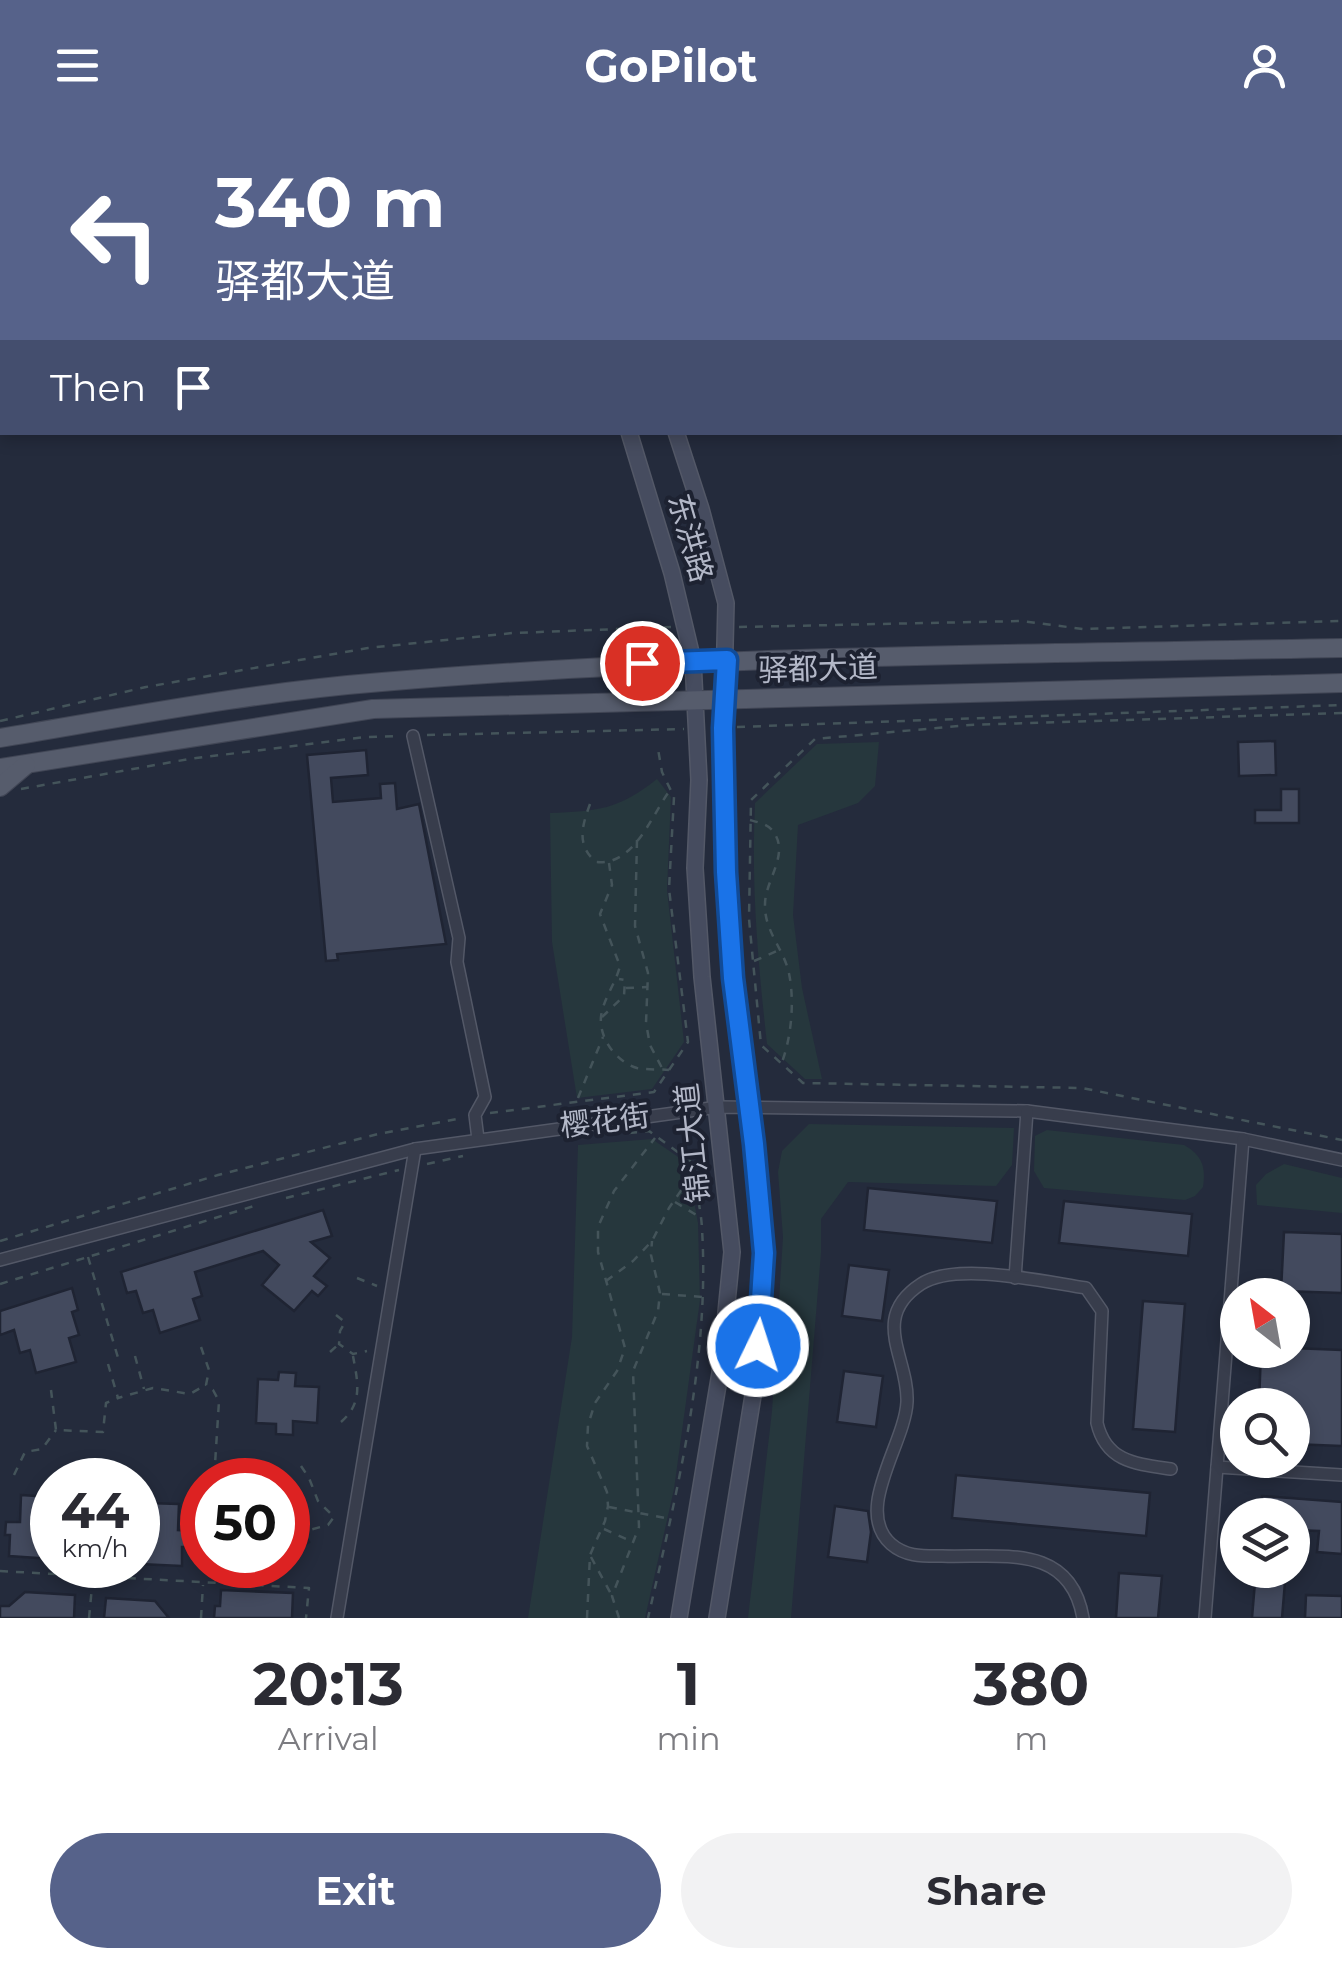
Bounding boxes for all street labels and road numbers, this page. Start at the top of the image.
street label: 东洪路 [660,490,721,586]
street label: 驿都大道 [757,648,879,689]
street label: 锦江大道 [668,1081,717,1205]
street label: 樱花街 [558,1097,652,1144]

